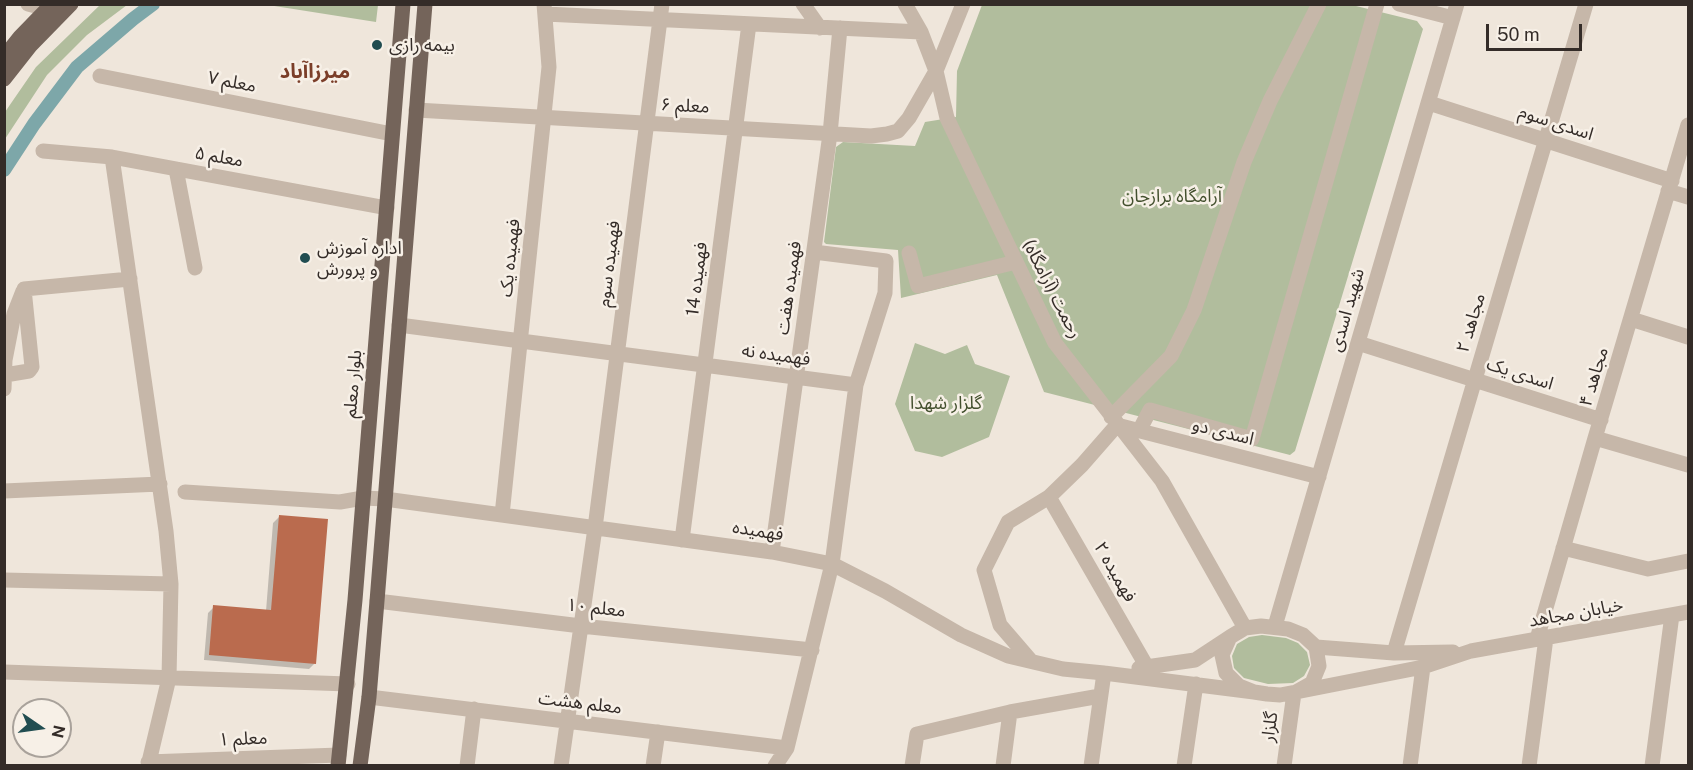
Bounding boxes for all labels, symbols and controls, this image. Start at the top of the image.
scale bar [1489,12,1585,50]
text: 50 m [1497,24,1540,45]
place label: بیمه رازی [389,34,455,56]
marker: بیمه رازی [370,38,384,52]
district label: میرزاآباد [280,60,350,84]
street label: معلم ۷ [206,67,258,97]
street label: معلم ۶ [660,94,710,118]
street label: اسدی سوم [1516,101,1596,145]
street label: معلم ۵ [193,142,245,172]
park label: آرامگاه برازجان [1122,185,1222,207]
street label: فهمیده یک [495,218,525,298]
street label: فهمیده سوم [593,220,625,308]
street label: رحمت (آرامگاه) [1018,236,1086,342]
place label: اداره آموزش و پرورش [317,237,402,280]
street label: فهمیده هفت [772,240,806,336]
street label: فهمیده 14 [682,241,712,317]
marker: اداره آموزش و پرورش [298,251,312,265]
street label: شهید اسدی [1325,266,1369,354]
street label: مجاهد ۲ [1452,291,1490,355]
street label: فهمیده نه [740,339,812,371]
street label: مجاهد ۴ [1575,345,1613,409]
street label: بلوار معلم [339,349,367,419]
street label: اسدی یک [1484,353,1556,395]
park label: گلزار شهدا [910,392,982,414]
street label: اسدی دو [1190,414,1256,450]
street label: فهمیده [731,516,785,546]
street label: فهمیده ۲ [1089,538,1141,606]
street label: معلم ۱۰ [565,594,627,622]
street label: خیابان مجاهد [1527,594,1625,632]
street label: معلم هشت [537,687,623,719]
north arrow [12,698,72,758]
street label: گلزار [1257,710,1283,744]
text: N [47,723,69,740]
street label: معلم ۱ [218,727,268,751]

